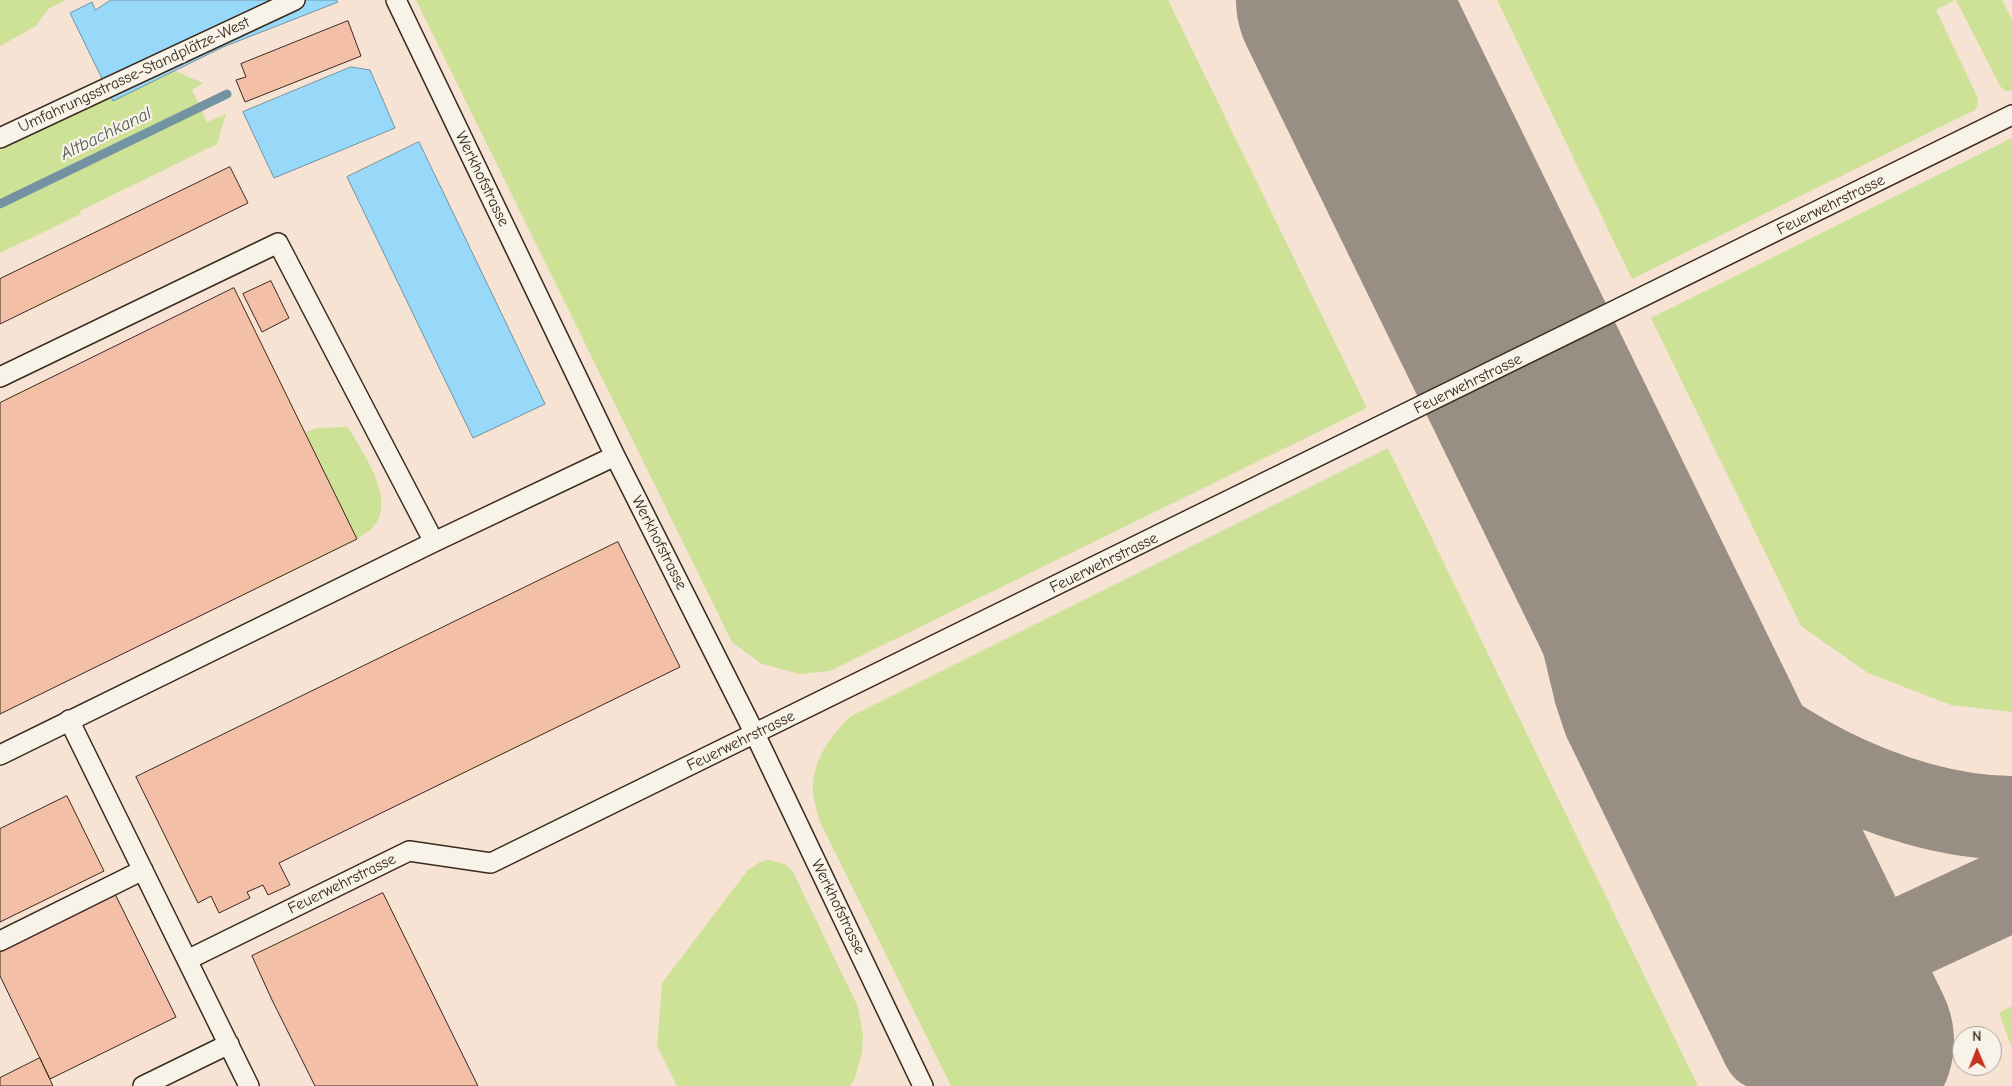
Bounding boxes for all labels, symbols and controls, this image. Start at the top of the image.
street label: Umfahrungsstrasse-Standplätze-West [15,13,253,137]
water label: Altbachkanal [57,103,155,165]
street label: Werkhofstrasse [451,128,513,230]
street label: Feuerwehrstrasse [1774,171,1888,239]
street label: Feuerwehrstrasse [1411,350,1525,418]
street label: Werkhofstrasse [627,493,691,593]
street label: Feuerwehrstrasse [1047,529,1161,597]
street label: Feuerwehrstrasse [684,707,798,775]
street label: Feuerwehrstrasse [285,850,399,918]
street label: Werkhofstrasse [807,856,869,958]
north arrow [1952,1026,2002,1076]
text: N [1972,1028,1981,1045]

